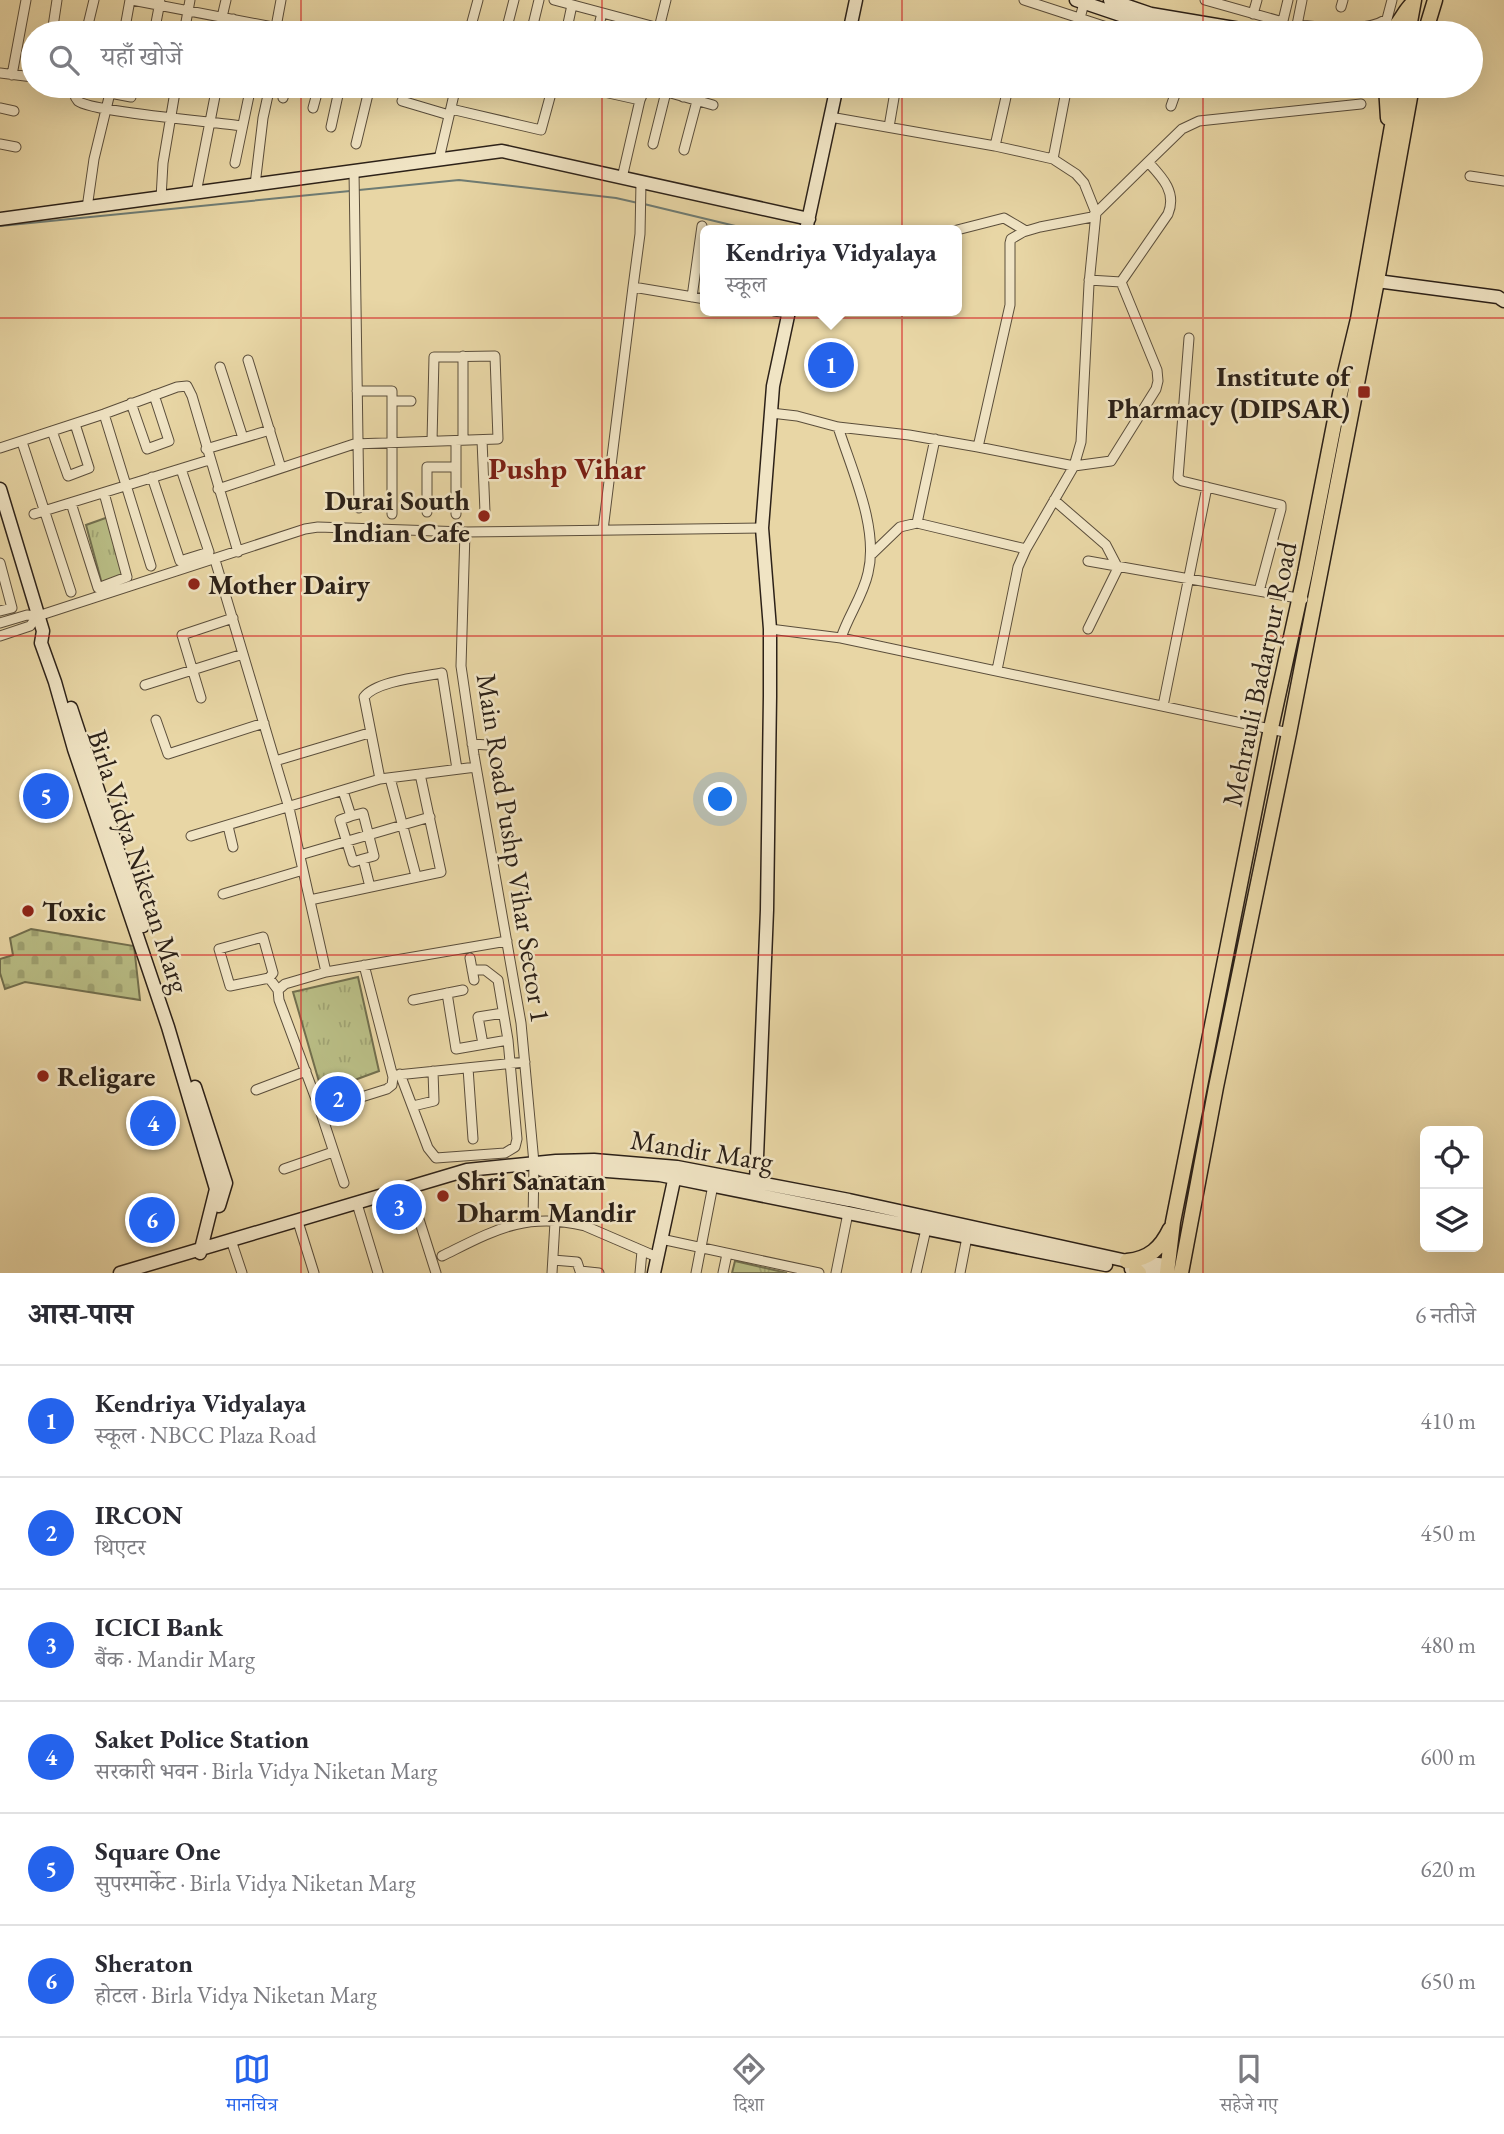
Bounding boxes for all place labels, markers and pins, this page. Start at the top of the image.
pin: 1 [808,339,854,391]
place label: Institute of Pharmacy (DIPSAR) [1107,358,1354,426]
marker: Institute of Pharmacy (DIPSAR) [1356,384,1372,400]
place label: Durai South Indian Cafe [325,482,470,550]
marker: Durai South Indian Cafe [476,508,492,524]
place label: Mother Dairy [208,566,371,602]
marker: Mother Dairy [186,576,202,592]
pin: 5 [23,770,69,822]
place label: Toxic [42,893,106,929]
marker: Toxic [20,903,36,919]
place label: Religare [57,1058,155,1094]
marker: Religare [35,1068,51,1084]
pin: 2 [315,1073,361,1125]
pin: 4 [130,1097,176,1149]
place label: Shri Sanatan Dharm Mandir [457,1162,636,1230]
pin: 3 [376,1181,422,1233]
marker: Shri Sanatan Dharm Mandir [435,1188,451,1204]
pin: 6 [129,1194,175,1246]

